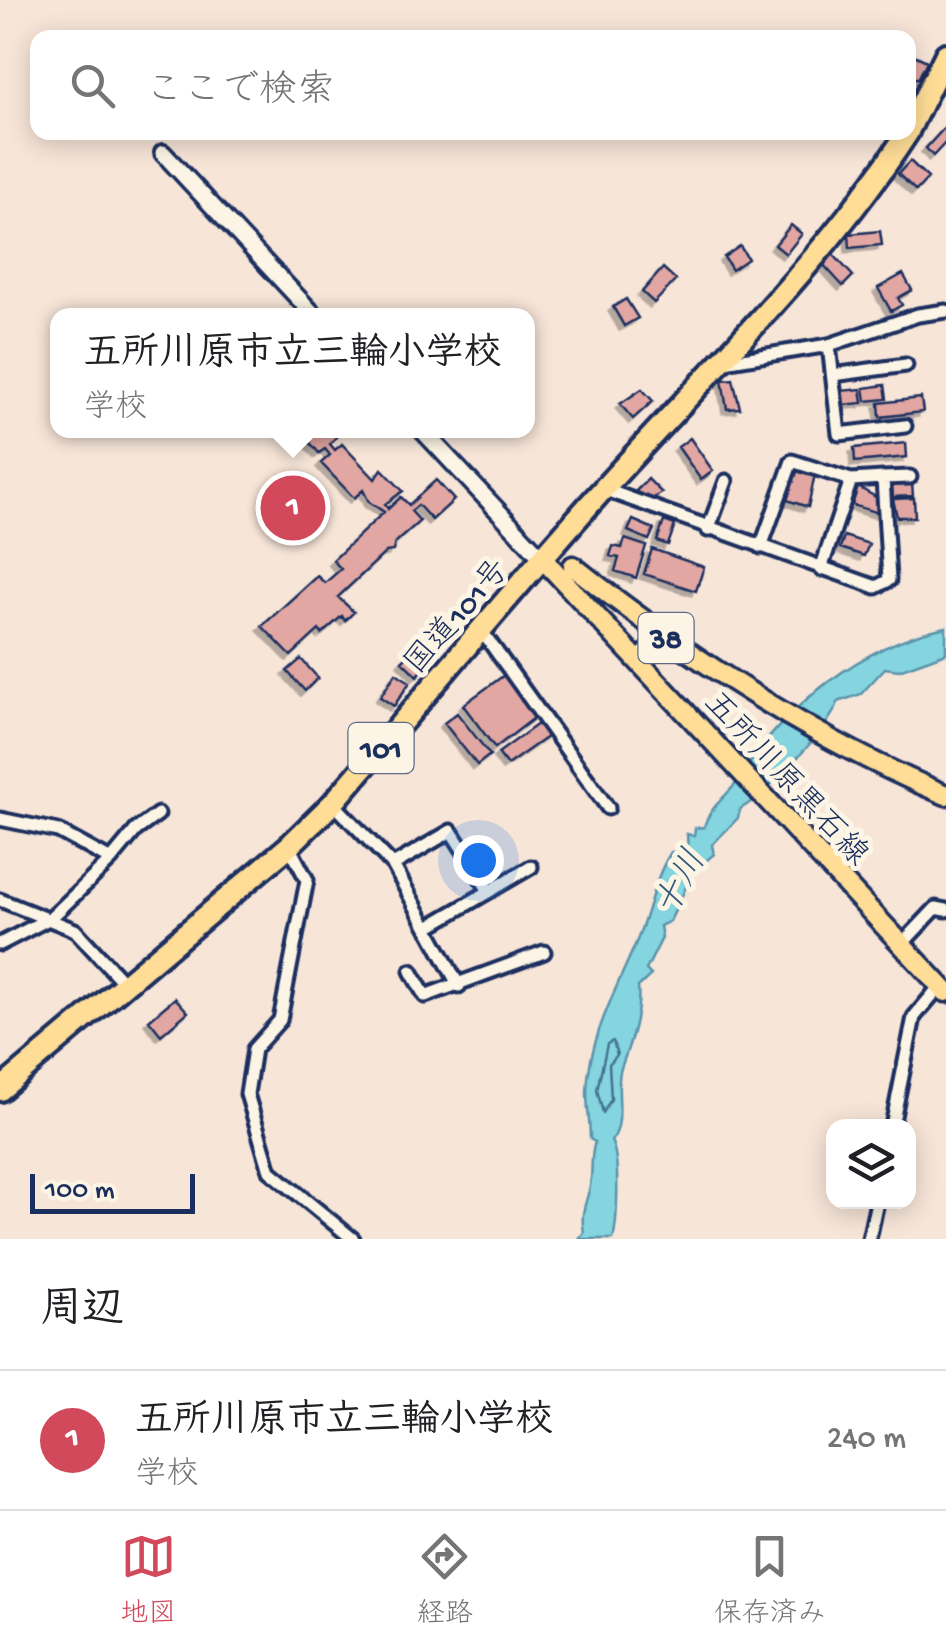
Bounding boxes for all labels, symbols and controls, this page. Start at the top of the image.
search box [30,30,916,140]
icon: search [65,58,120,113]
text: ここで検索 [145,71,335,115]
popup [50,308,535,438]
text: 五所川原市立三輪小学校 [83,334,502,378]
text: 学校 [83,390,148,428]
pin: 1 [260,470,326,546]
street label: 国道101号 [398,552,519,684]
road number: 38 [638,613,694,663]
street label: 五所川原黒石線 [694,685,875,875]
road number: 101 [348,723,414,773]
your location [453,835,504,886]
water label: 十川 [647,844,717,925]
map controls [826,1119,916,1209]
button: layers [826,1119,916,1209]
scale bar [30,1169,195,1214]
text: 100 m [45,1175,115,1208]
text: 周辺 [40,1288,124,1337]
text: 五所川原市立三輪小学校 [135,1401,553,1445]
text: 1 [66,1421,79,1459]
text: 240 m [827,1421,906,1459]
text: 学校 [135,1457,199,1495]
tab: 地図 [120,1529,176,1632]
tab: 経路 [417,1529,473,1632]
tab: 保存済み [714,1529,826,1632]

